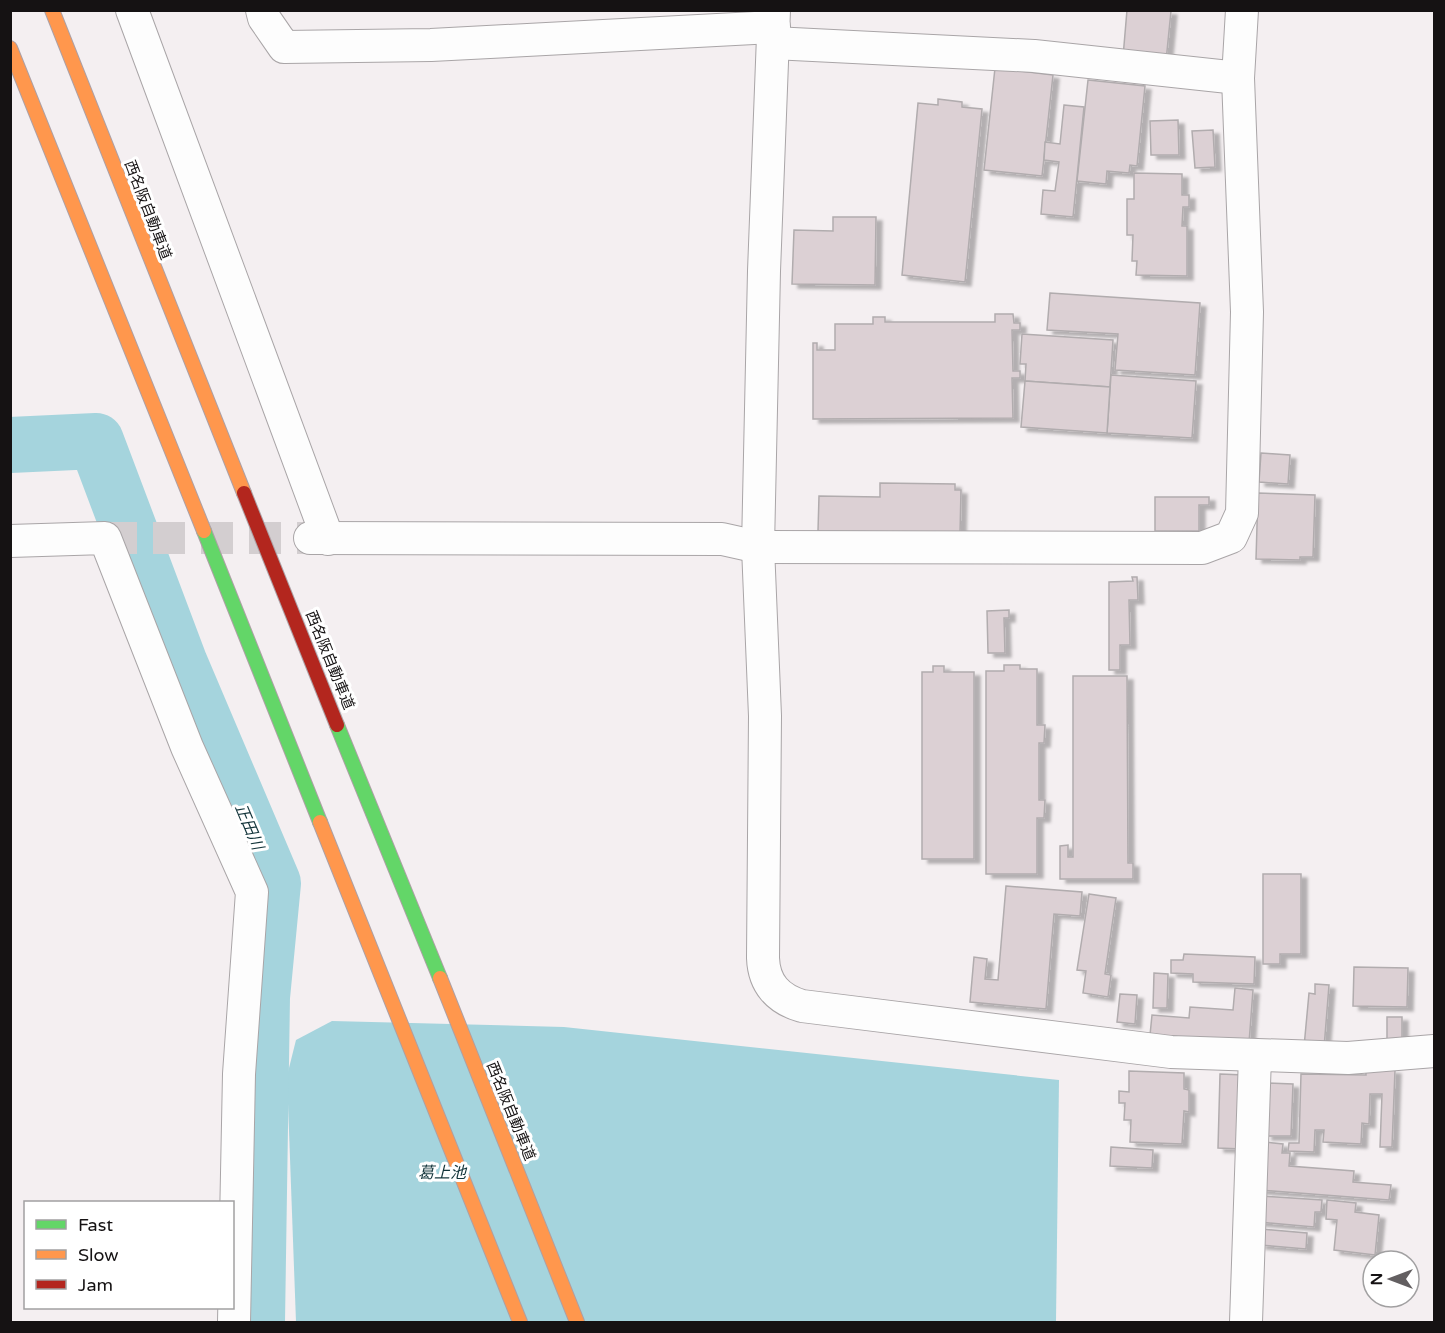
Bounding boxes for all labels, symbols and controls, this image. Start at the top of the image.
street label: 西名阪自動車道 [121,158,175,262]
street label: 西名阪自動車道 [302,608,358,712]
water label: 正田川 [230,801,268,855]
street label: 西名阪自動車道 [483,1059,539,1163]
water label: 葛上池 [418,1163,468,1183]
legend [24,1201,234,1309]
text: Fast [78,1214,113,1236]
text: Slow [78,1244,119,1266]
north arrow [1361,1249,1421,1309]
text: N [1367,1273,1387,1285]
text: Jam [78,1274,113,1296]

